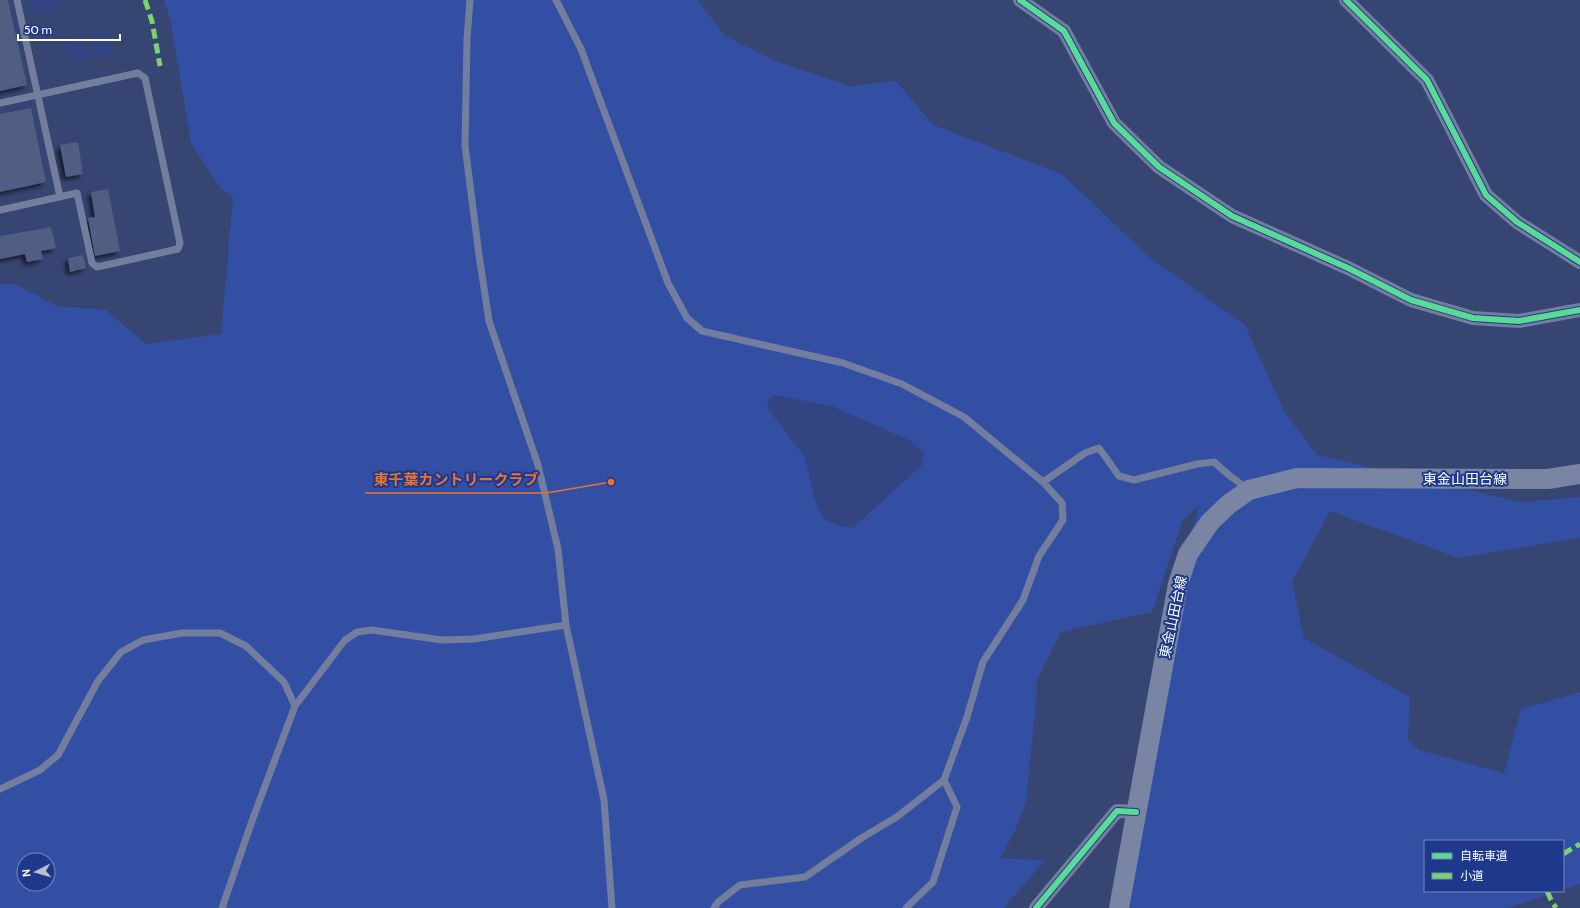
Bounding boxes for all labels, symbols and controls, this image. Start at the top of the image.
scale bar [18,16,120,42]
text: 50 m [24,22,52,37]
callout: 東千葉カントリークラブ [365,466,546,493]
street label: 東金山田台線 [1423,470,1507,488]
text: 東千葉カントリークラブ [373,471,539,489]
street label: 東金山田台線 [1155,574,1191,660]
legend [1424,840,1564,892]
text: 自転車道 [1460,848,1508,863]
north arrow [16,852,56,892]
text: N [19,868,33,878]
text: 小道 [1460,868,1484,883]

